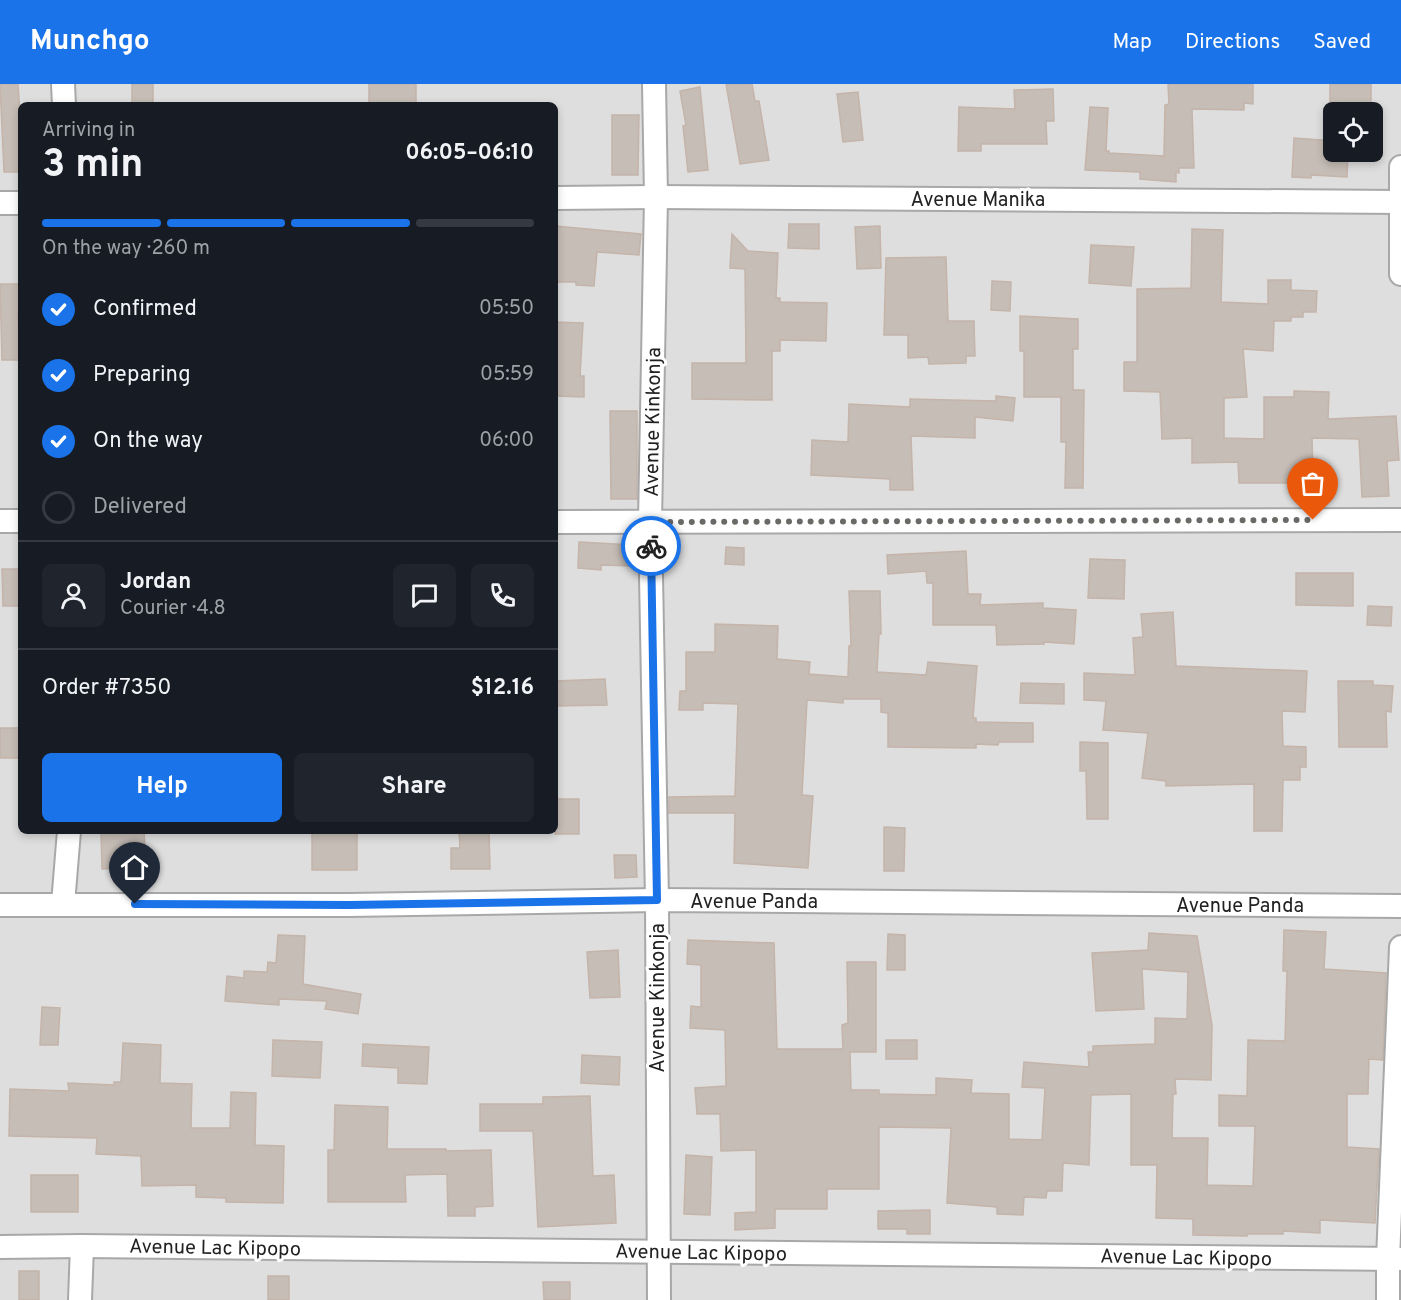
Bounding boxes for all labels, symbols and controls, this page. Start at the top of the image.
text: Munchgo [30,24,150,60]
text: Map [1112,29,1152,56]
text: Directions [1185,29,1280,56]
text: Saved [1313,29,1371,56]
map controls [1323,102,1383,162]
button: locate [1323,102,1383,162]
text: Arriving in [42,118,135,144]
text: 06:05–06:10 [405,140,534,167]
text: 3 min [42,142,143,191]
street label: Avenue Manika [911,188,1045,214]
text: On the way · 260 m [42,236,210,262]
icon: check [42,293,75,326]
text: Confirmed [93,296,197,323]
text: 05:50 [479,296,534,322]
street label: Avenue Kinkonja [640,347,668,497]
icon: check [42,359,75,392]
text: Preparing [93,362,191,389]
text: 05:59 [480,362,534,388]
icon: check [42,425,75,458]
text: On the way [93,428,203,455]
text: 06:00 [479,428,534,454]
pin [1287,458,1338,520]
icon: bag [1296,467,1329,500]
text: Delivered [93,494,187,521]
courier [621,516,681,576]
icon: bike [635,530,668,563]
button: person [42,564,105,627]
button: chat [393,564,456,627]
button: phone [471,564,534,627]
text: Jordan [120,569,191,596]
text: Courier · 4.8 [120,596,226,622]
text: Order #7350 [42,675,171,702]
text: $12.16 [471,675,534,702]
button: Help [42,753,282,822]
button: Share [294,753,534,822]
pin [109,842,160,904]
icon: home [118,851,151,884]
street label: Avenue Panda [690,890,818,916]
street label: Avenue Panda [1176,894,1304,920]
street label: Avenue Kinkonja [646,923,672,1073]
street label: Avenue Lac Kipopo [129,1235,301,1263]
street label: Avenue Lac Kipopo [615,1240,787,1268]
street label: Avenue Lac Kipopo [1100,1245,1272,1273]

